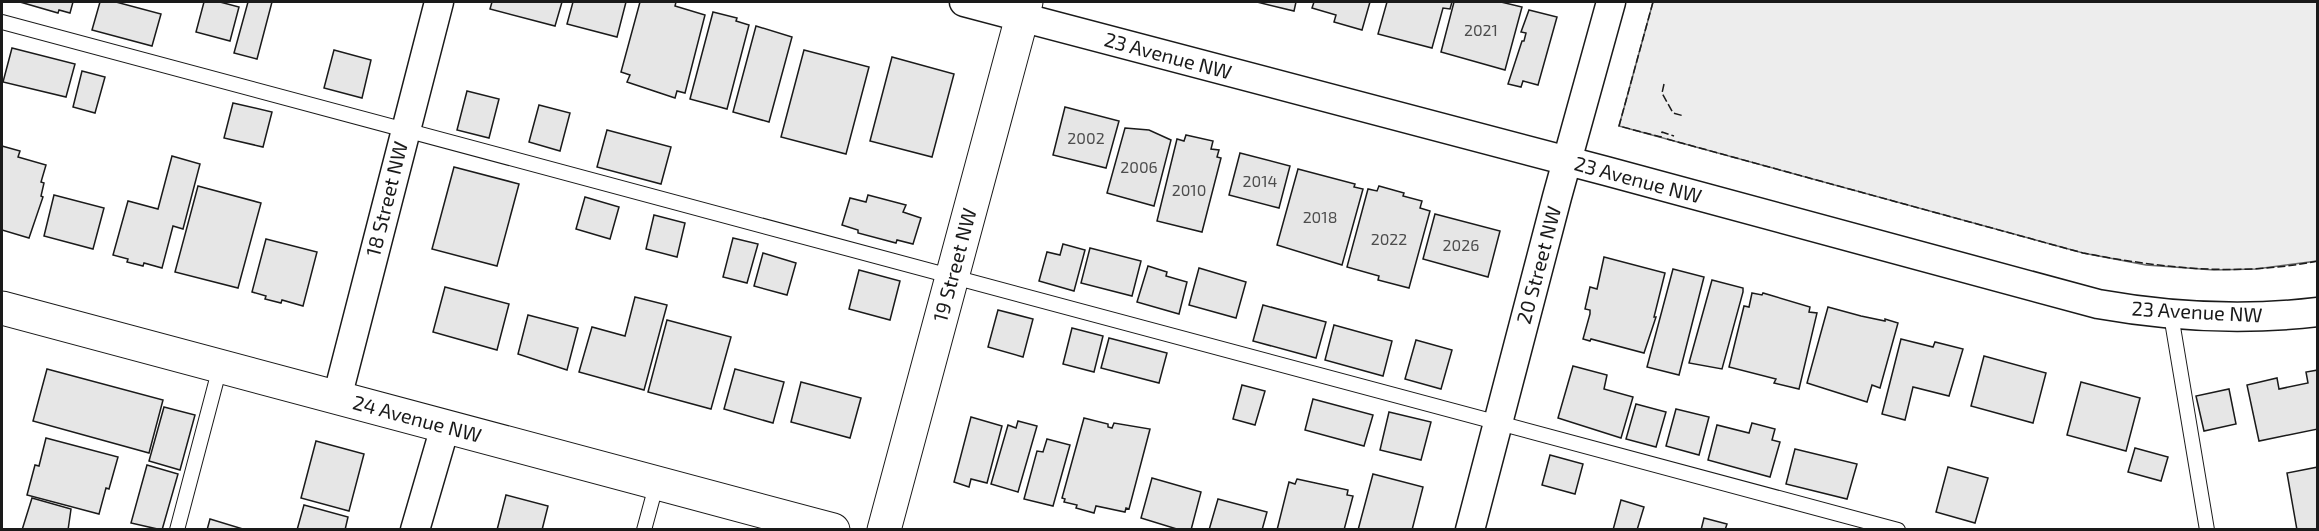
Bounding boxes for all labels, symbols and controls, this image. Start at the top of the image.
house number: 2021 [1464,20,1498,39]
street label: 23 Avenue NW [1102,27,1235,84]
house number: 2002 [1067,128,1105,147]
street label: 18 Street NW [360,139,412,259]
street label: 23 Avenue NW [1572,151,1705,208]
house number: 2006 [1120,157,1158,176]
house number: 2014 [1243,171,1278,190]
house number: 2010 [1172,180,1206,199]
street label: 20 Street NW [1511,203,1565,326]
street label: 19 Street NW [927,205,981,324]
house number: 2018 [1303,207,1337,226]
house number: 2022 [1371,229,1407,248]
house number: 2026 [1443,235,1479,254]
street label: 23 Avenue NW [2131,296,2263,326]
street label: 24 Avenue NW [350,389,484,447]

